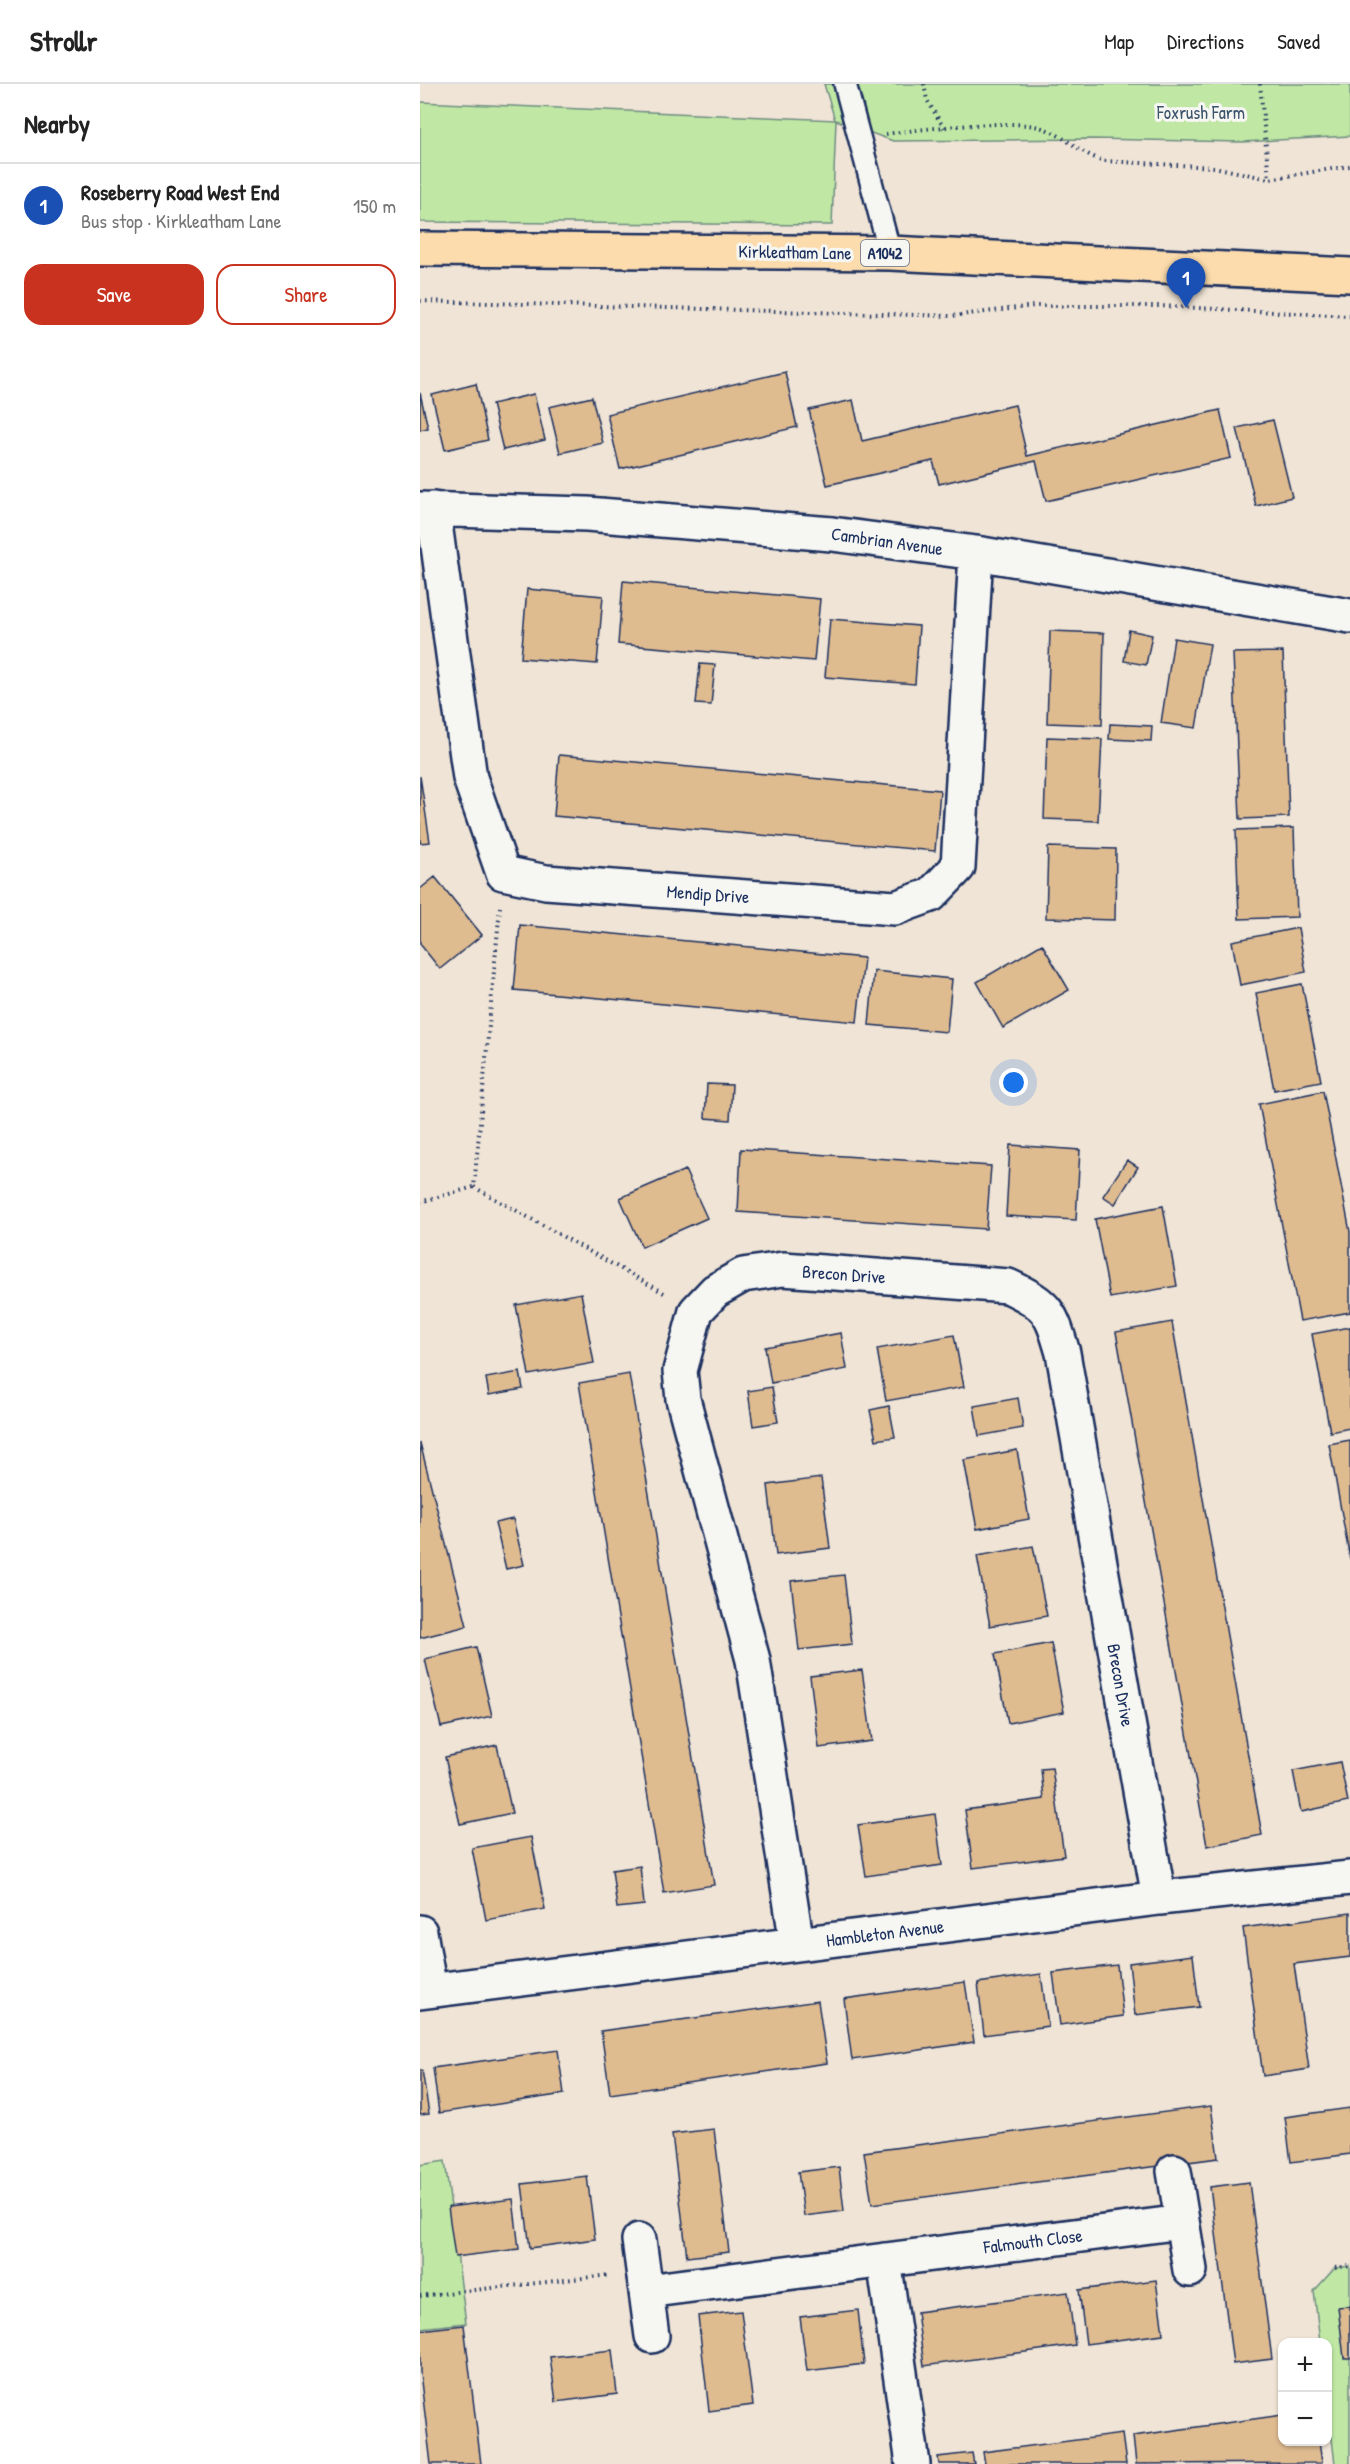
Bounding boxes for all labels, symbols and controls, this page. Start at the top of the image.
text: Strollr [30,22,97,60]
text: Map [1104,27,1134,56]
text: Directions [1167,27,1244,56]
text: Saved [1277,27,1320,56]
park label: Foxrush Farm [1156,100,1245,125]
text: Nearby [24,106,90,141]
text: Roseberry Road West End [81,177,279,207]
text: 1 [40,192,47,219]
text: 150 m [353,192,396,219]
text: Bus stop · Kirkleatham Lane [81,207,282,234]
street label: Kirkleatham Lane [738,239,852,265]
road number: A1042 [861,240,909,266]
pin: 1 [1166,258,1206,308]
button: Save [24,264,204,325]
button: Share [216,264,396,325]
street label: Cambrian Avenue [830,521,944,561]
street label: Mendip Drive [666,879,750,909]
your location [999,1068,1028,1097]
street label: Brecon Drive [801,1259,887,1289]
street label: Brecon Drive [1101,1642,1141,1728]
street label: Hambleton Avenue [825,1913,945,1953]
street label: Falmouth Close [981,2223,1084,2260]
map controls [1278,2338,1332,2446]
button: + [1278,2338,1332,2392]
button: − [1278,2392,1332,2446]

